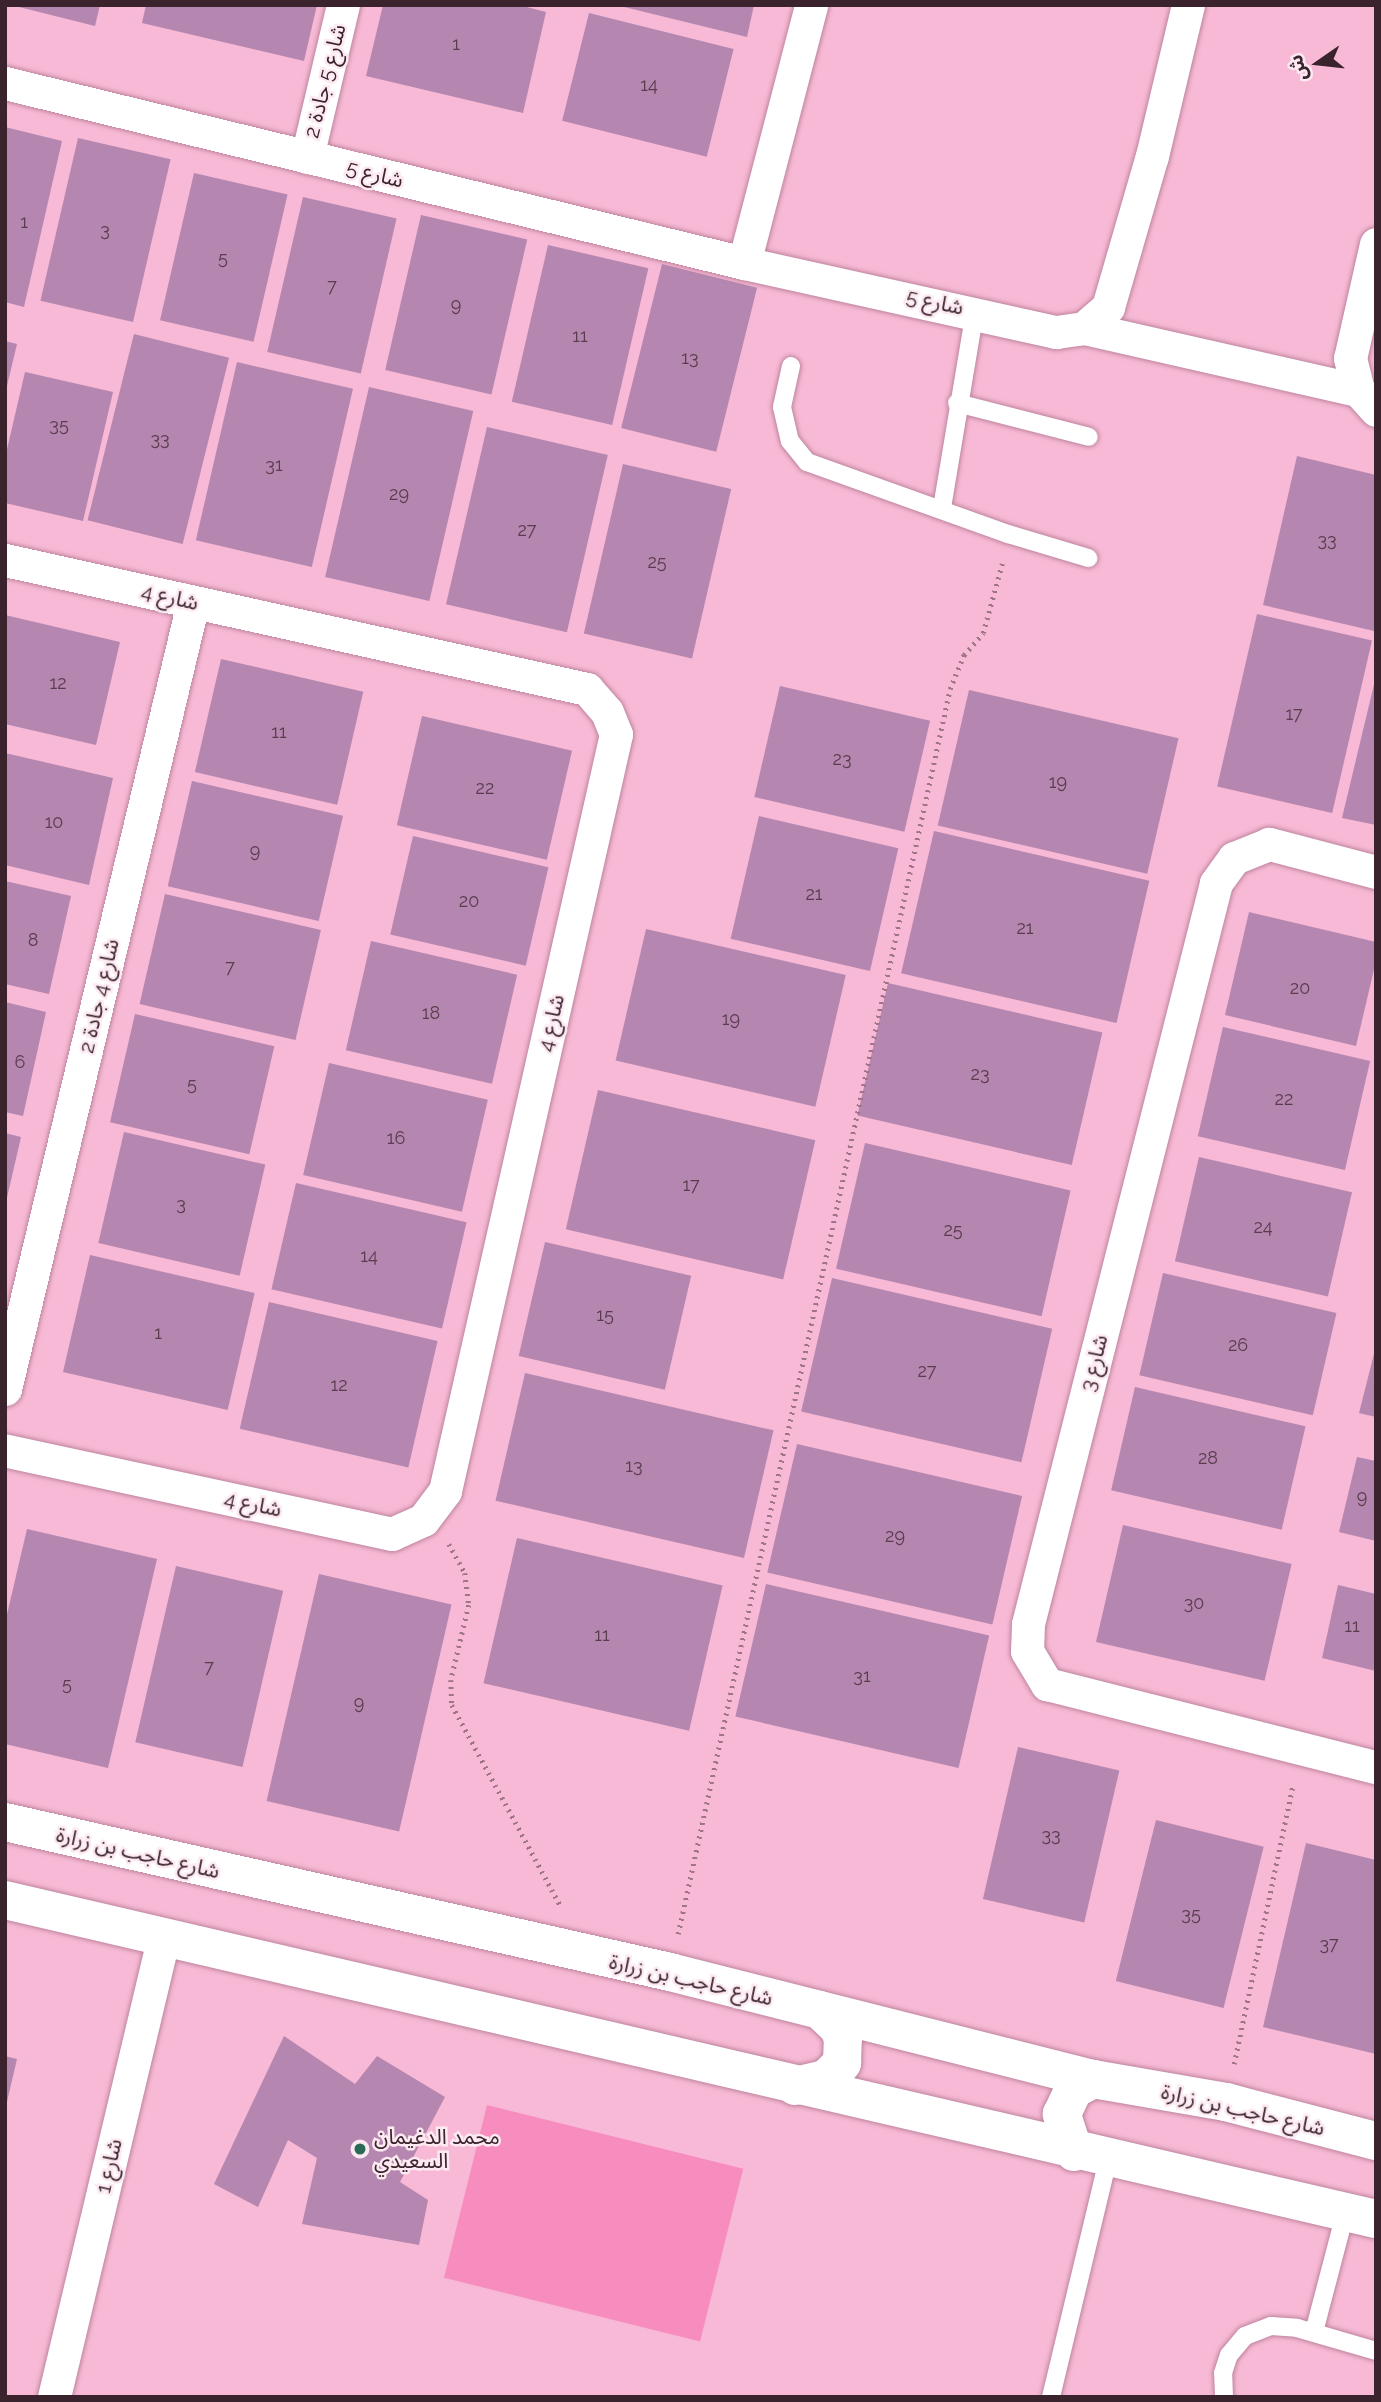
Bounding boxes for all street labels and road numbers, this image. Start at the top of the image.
street label: شارع 5 جادة 2 [299,21,351,141]
street label: شارع 5 [344,155,406,193]
street label: شارع 5 [904,284,966,320]
street label: شارع 4 [139,578,201,616]
street label: شارع 4 جادة 2 [74,936,124,1056]
street label: شارع 4 [532,992,570,1054]
street label: شارع 3 [1075,1332,1113,1394]
street label: شارع 4 [222,1486,284,1522]
street label: شارع حاجب بن زرارة [54,1822,222,1884]
street label: شارع حاجب بن زرارة [607,1949,775,2011]
street label: شارع حاجب بن زرارة [1159,2079,1327,2141]
street label: شارع 1 [91,2136,127,2196]

